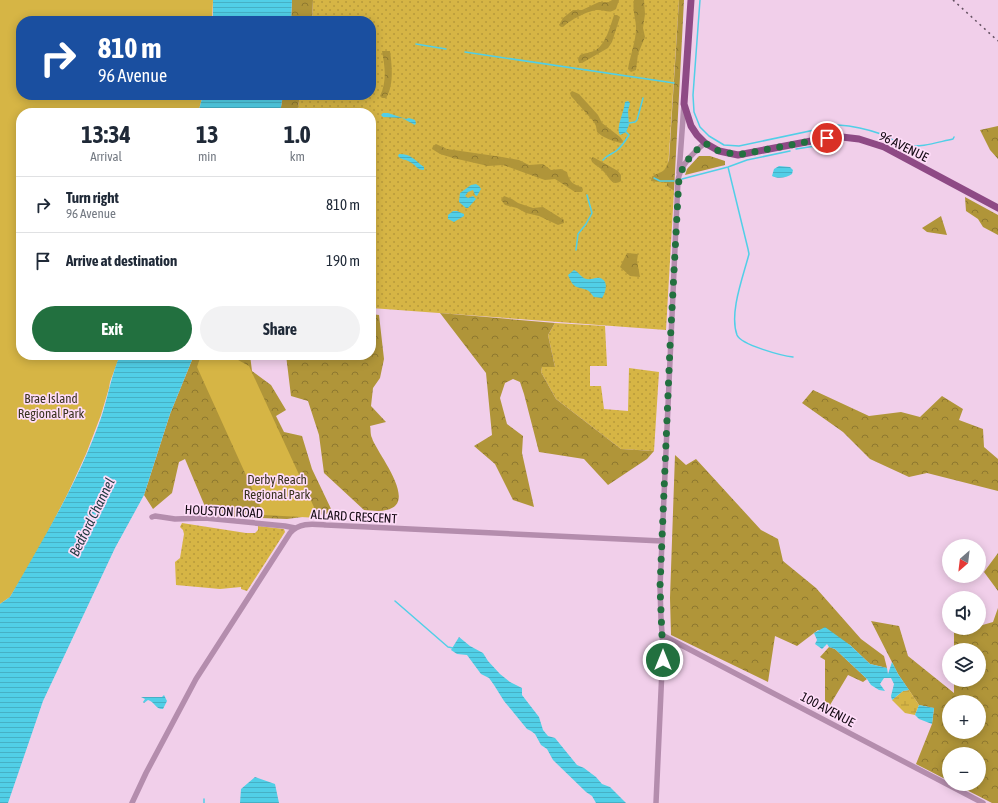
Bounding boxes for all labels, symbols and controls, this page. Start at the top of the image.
icon: right [32,32,84,84]
text: 810 m [98,32,161,64]
text: 96 Avenue [98,65,167,86]
text: 13:34 [81,121,131,148]
text: 13 [196,121,219,148]
text: 1.0 [284,121,311,148]
pin [810,121,844,155]
icon: arrive [816,127,838,149]
street label: 96 AVENUE [877,128,931,165]
text: Arrival [90,149,122,164]
text: min [198,149,217,164]
text: km [290,149,305,164]
text: Turn right [66,189,119,206]
icon: right [32,194,54,216]
text: 810 m [326,196,360,213]
text: 96 Avenue [66,206,116,221]
icon: arrive [32,250,54,272]
text: Arrive at destination [66,252,177,269]
text: 190 m [326,252,360,269]
button: Exit [32,306,192,352]
button: Share [200,306,360,352]
park label: Brae Island Regional Park [18,391,84,421]
park label: Derby Reach Regional Park [244,472,310,502]
water label: Bedford Channel [66,475,118,559]
street label: HOUSTON ROAD [184,502,264,521]
street label: ALLARD CRESCENT [310,507,398,526]
north arrow [942,539,986,583]
map controls [942,539,986,791]
button: sound [942,591,986,635]
position arrow [642,639,684,681]
button: layers [942,643,986,687]
street label: 100 AVENUE [798,689,858,730]
button: + [942,695,986,739]
button: − [942,747,986,791]

